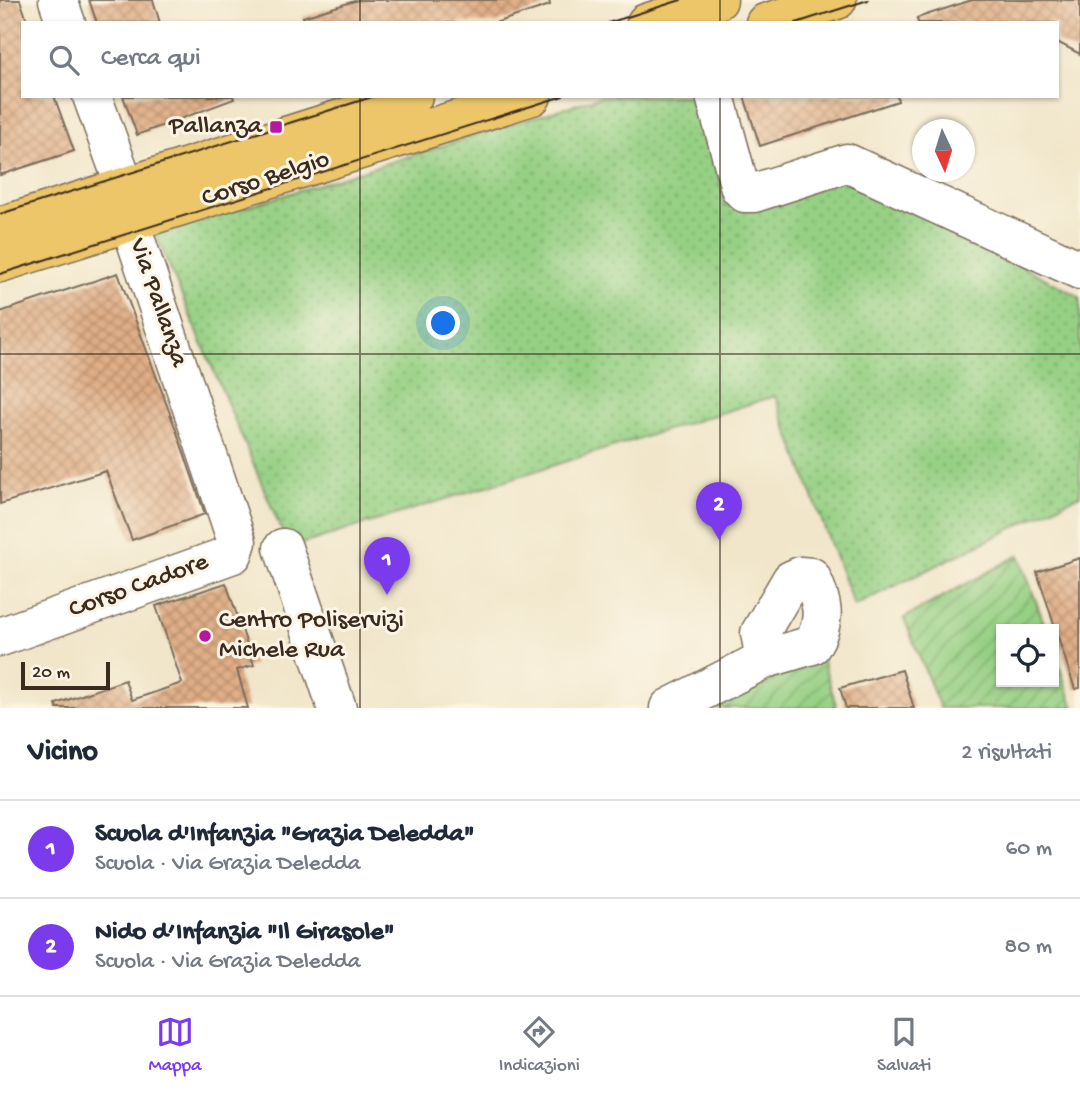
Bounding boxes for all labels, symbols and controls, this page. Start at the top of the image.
search box [21,21,1059,98]
icon: search [45,41,83,79]
text: Cerca qui [101,44,201,75]
place label: Pallanza [168,112,264,143]
marker: Pallanza [268,119,284,135]
north arrow [912,119,975,182]
street label: Corso Belgio [198,145,334,215]
street label: Via Pallanza [120,234,194,373]
your location [426,306,460,340]
pin: 2 [696,482,742,540]
pin: 1 [364,537,410,595]
street label: Corso Cadore [65,547,213,627]
place label: Centro Poliservizi Michele Rua [219,606,404,667]
map controls [996,624,1059,687]
button: locate [996,624,1059,687]
marker: Centro Poliservizi Michele Rua [197,628,213,644]
scale bar [21,659,110,691]
text: 20 m [32,662,70,685]
text: Vicino [28,736,98,771]
text: 2 risultati [961,740,1052,767]
text: Scuola d'Infanzia "Grazia Deledda" [95,820,475,851]
text: 1 [46,836,56,863]
text: 60 m [1006,836,1052,863]
text: Scuola · Via Grazia Deledda [95,851,360,878]
text: Nido d’Infanzia "Il Girasole" [95,918,395,949]
text: 2 [45,934,57,961]
text: 80 m [1005,934,1052,961]
text: Scuola · Via Grazia Deledda [95,949,360,976]
tab: Mappa [149,1013,202,1078]
tab: Indicazioni [499,1013,580,1078]
tab: Salvati [877,1013,931,1078]

